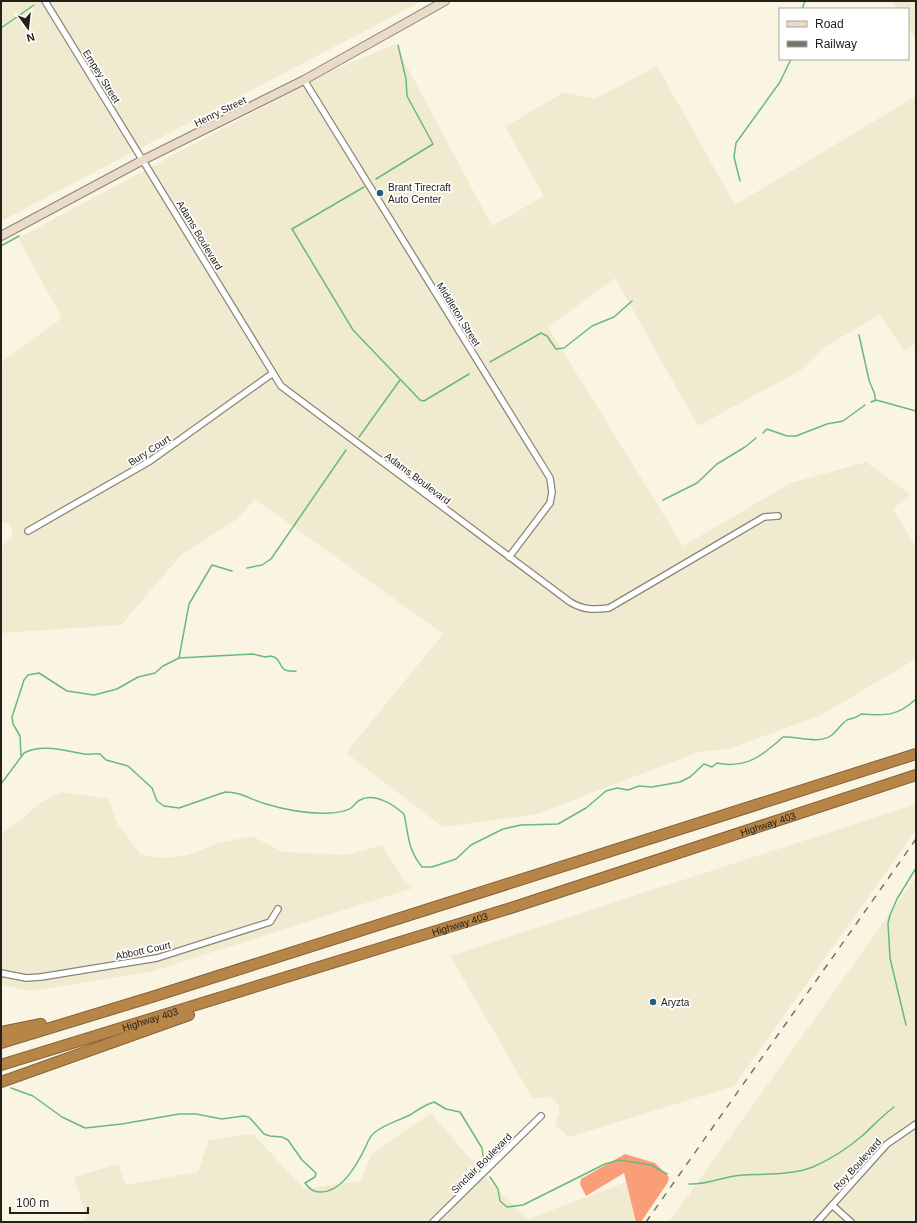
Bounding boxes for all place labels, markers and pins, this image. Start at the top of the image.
place label: Brant Tirecraft Auto Center [388,182,451,205]
marker: Brant Tirecraft Auto Center [375,188,385,198]
marker: Aryzta [648,997,658,1007]
place label: Aryzta [661,997,690,1008]

